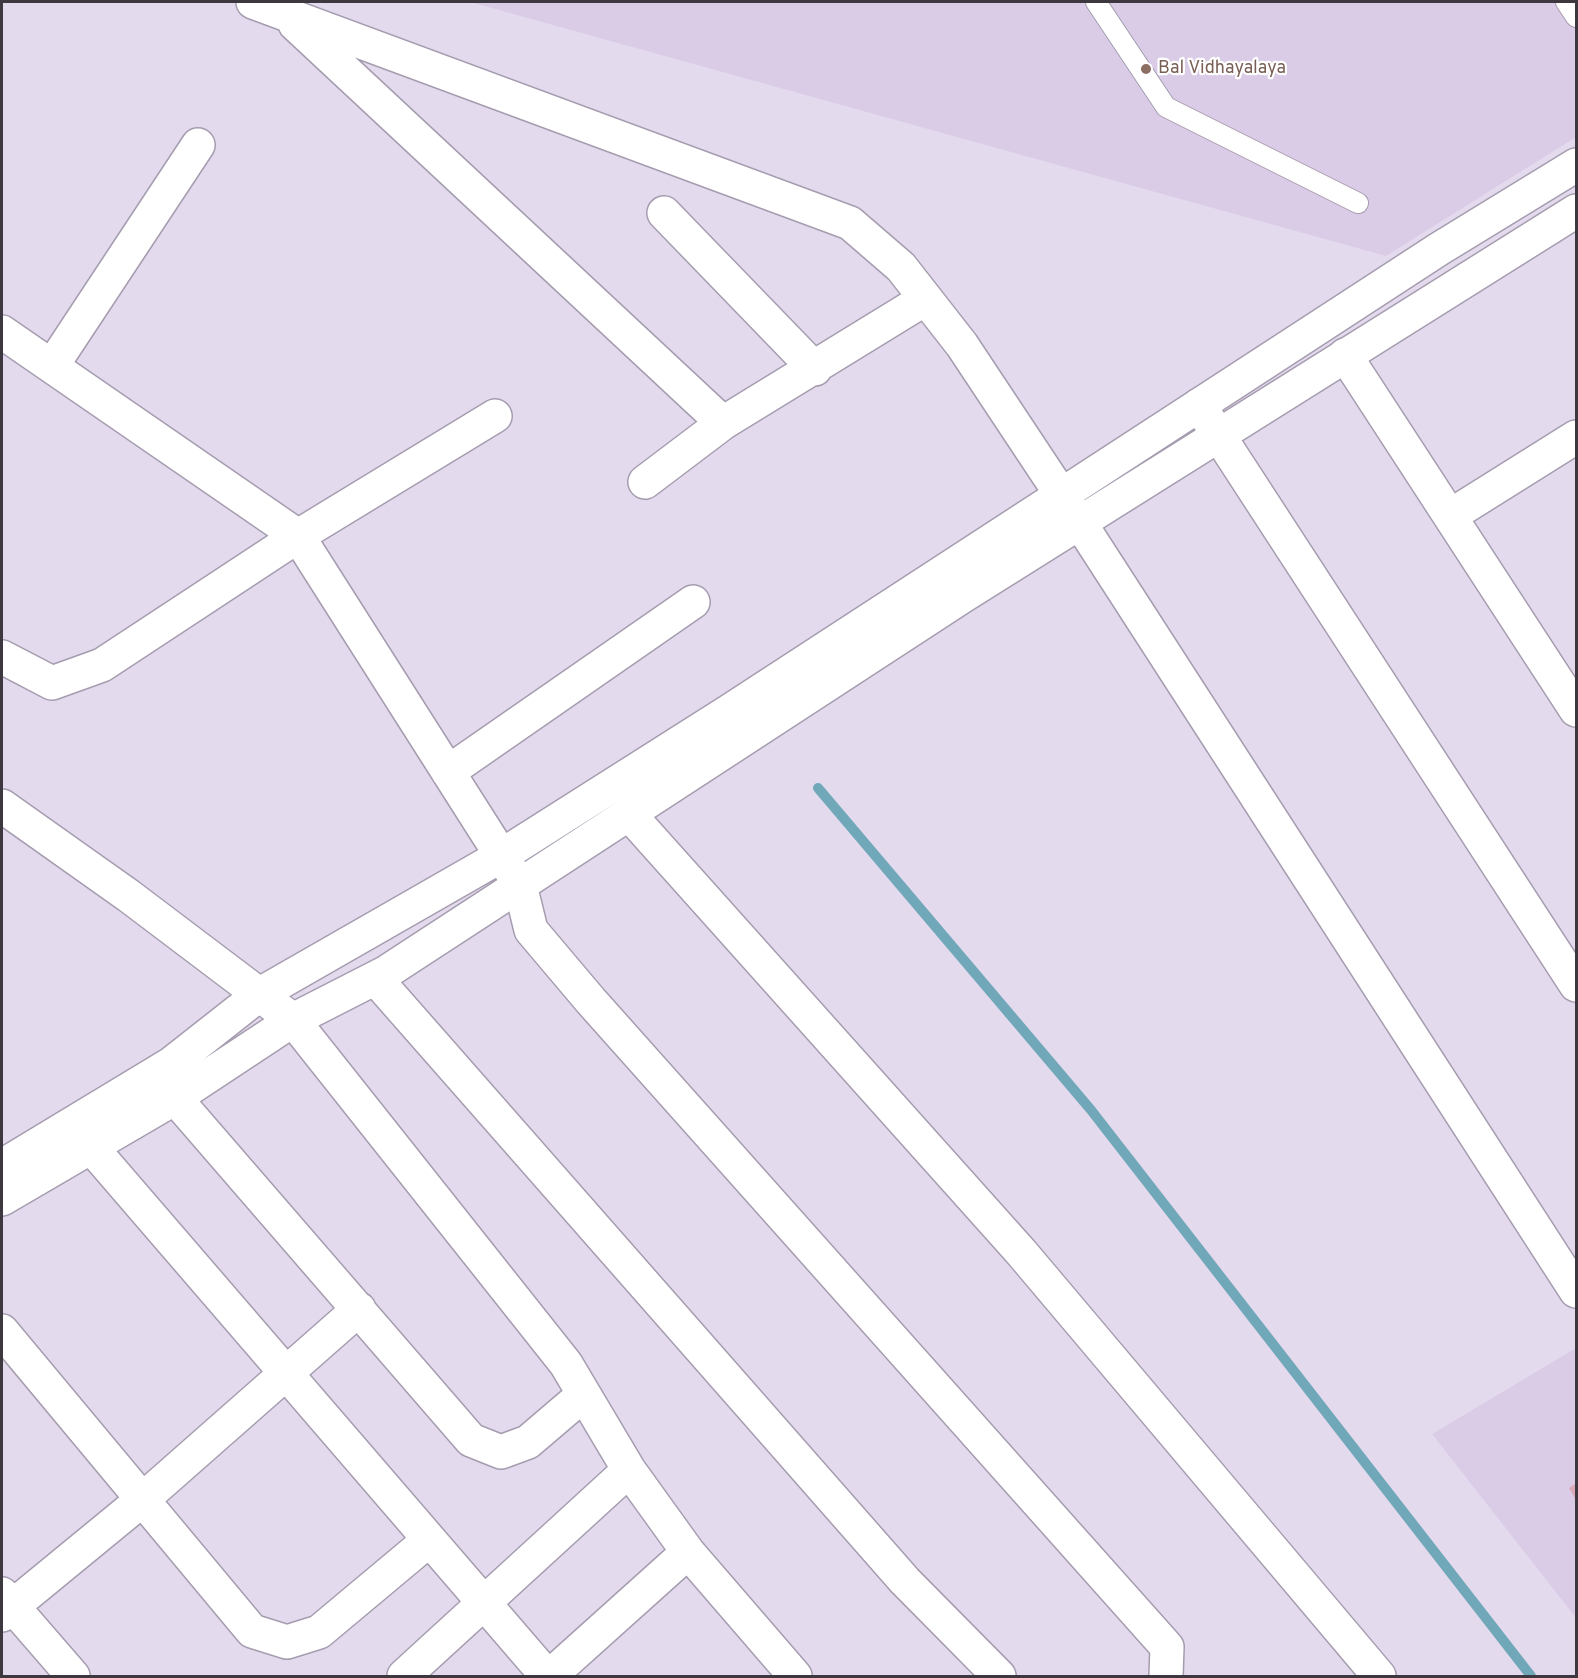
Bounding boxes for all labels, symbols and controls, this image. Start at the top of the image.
place label: Bal Vidhayalaya [1158,58,1286,80]
marker: Bal Vidhayalaya [1139,62,1153,76]

